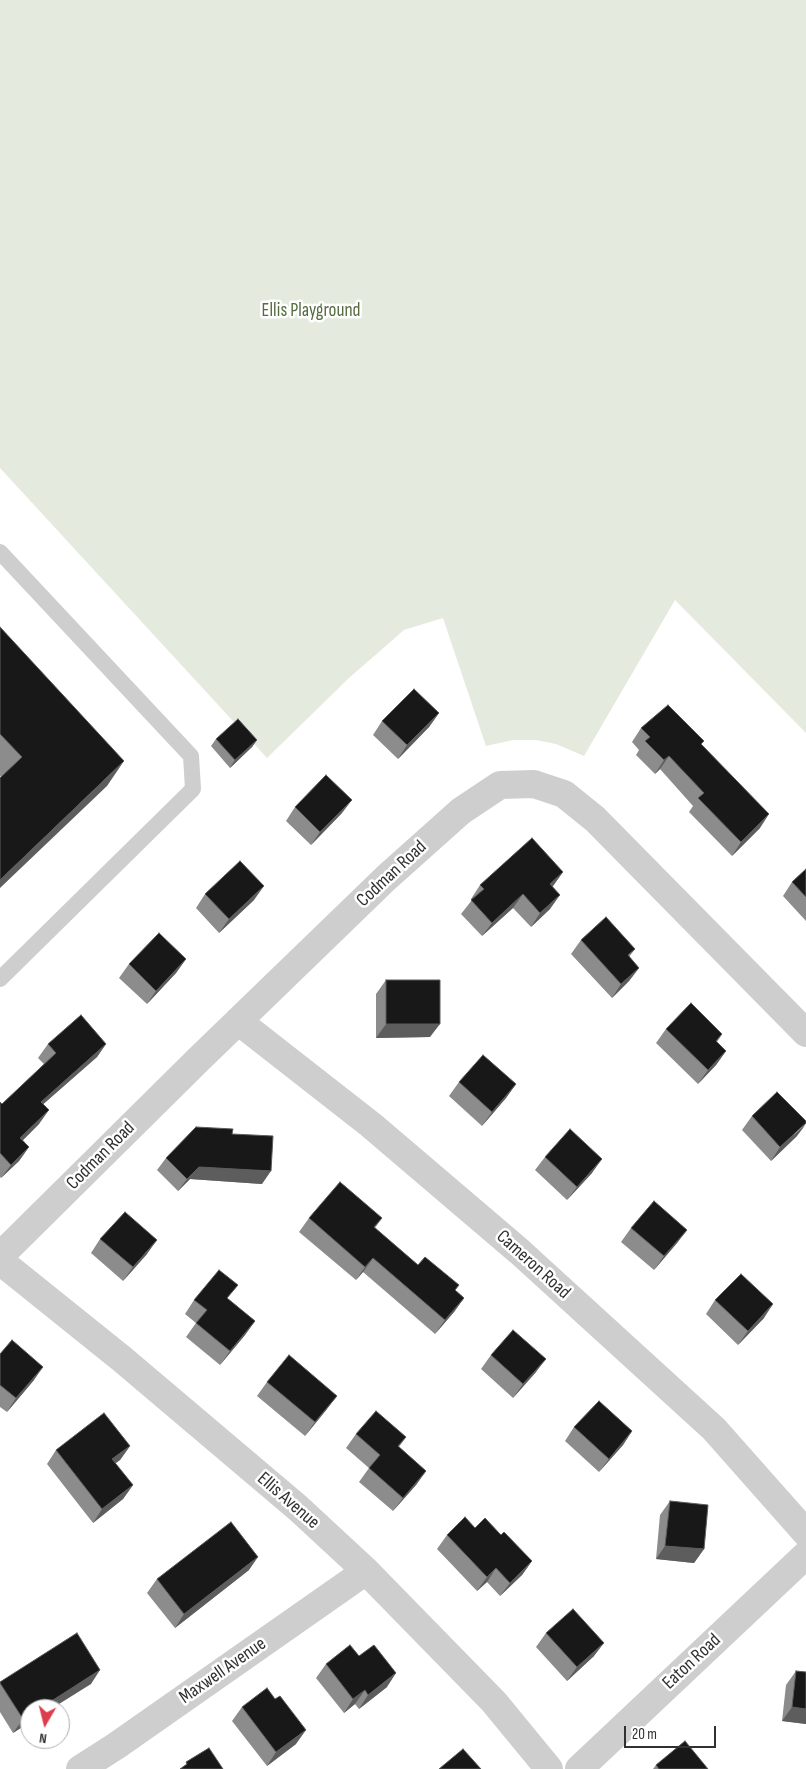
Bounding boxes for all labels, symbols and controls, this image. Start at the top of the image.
park label: Ellis Playground [262,300,360,322]
street label: Codman Road [352,836,432,912]
street label: Codman Road [62,1117,140,1195]
street label: Cameron Road [491,1226,575,1304]
street label: Ellis Avenue [252,1468,324,1534]
street label: Eaton Road [658,1629,726,1695]
street label: Maxwell Avenue [175,1633,271,1709]
north arrow [20,1699,70,1749]
scale bar [626,1716,718,1748]
text: 20 m [632,1725,657,1744]
text: N [38,1729,48,1747]

